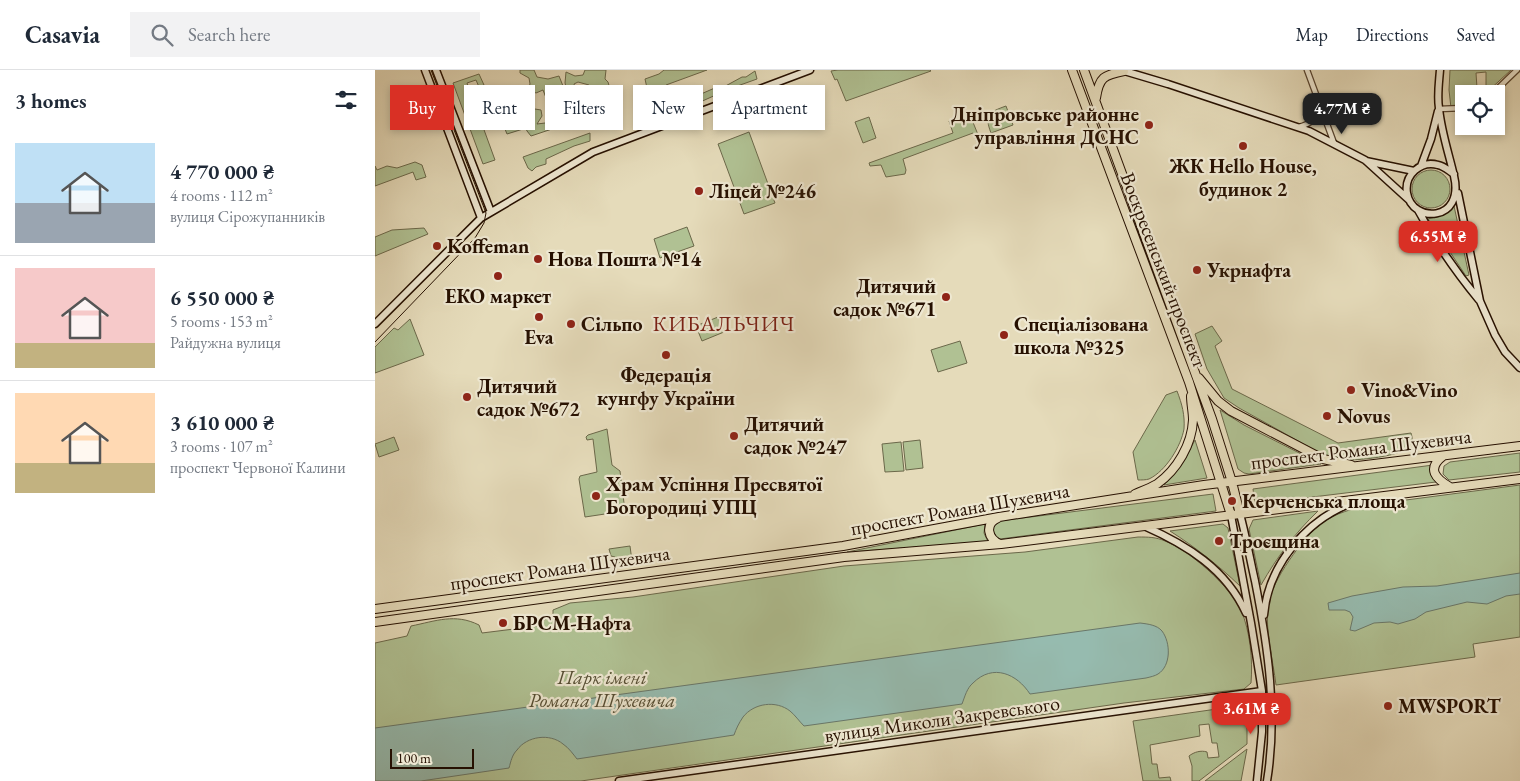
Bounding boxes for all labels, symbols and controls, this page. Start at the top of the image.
search box [130,12,480,57]
text: Casavia [25,19,100,50]
icon: search [148,21,176,49]
text: Search here [188,22,270,47]
text: Map [1296,23,1328,46]
text: Directions [1356,23,1428,46]
text: Saved [1456,23,1495,46]
chip: Buy [390,85,454,130]
chip: Rent [464,85,535,130]
chip: Filters [545,85,623,130]
chip: New [633,85,703,130]
chip: Apartment [713,85,825,130]
map controls [1455,85,1505,135]
button: locate [1455,85,1505,135]
icon: filters [332,86,360,114]
text: 3 homes [15,87,87,114]
pin: 4.77M ₴ [1296,92,1388,135]
text: 4.77M ₴ [1314,98,1370,119]
place label: Дніпровське районне управління ДСНС [951,101,1139,150]
marker: Дніпровське районне управління ДСНС [1143,119,1155,131]
marker: ЖК Hello House, будинок 2 [1237,140,1249,152]
place label: ЖК Hello House, будинок 2 [1168,153,1317,202]
text: 4 770 000 ₴ [170,158,274,185]
icon: home [55,163,115,223]
street label: Воскресенський проспект [1115,169,1213,371]
place label: Ліцей №246 [709,178,816,204]
text: 4 rooms · 112 m² [170,185,273,206]
marker: Ліцей №246 [693,185,705,197]
text: вулиця Сірожупанників [170,206,325,227]
pin: 6.55M ₴ [1392,220,1484,263]
text: 6.55M ₴ [1410,226,1466,247]
place label: Koffeman [447,233,529,259]
marker: Koffeman [431,240,443,252]
place label: Нова Пошта №14 [548,246,701,272]
marker: Нова Пошта №14 [532,253,544,265]
place label: Укрнафта [1206,257,1291,283]
marker: Укрнафта [1191,264,1203,276]
marker: ЕКО маркет [492,270,504,282]
place label: Дитячий садок №671 [833,273,936,322]
place label: ЕКО маркет [445,283,551,309]
text: 6 550 000 ₴ [170,284,274,311]
icon: home [55,288,115,348]
marker: Дитячий садок №671 [940,291,952,303]
district label: КИБАЛЬЧИЧ [653,309,795,338]
text: 5 rooms · 153 m² [170,311,273,332]
marker: Eva [533,311,545,323]
place label: Сільпо [581,311,643,337]
place label: Спеціалізована школа №325 [1014,311,1149,360]
marker: Сільпо [565,318,577,330]
place label: Eva [525,324,554,350]
marker: Спеціалізована школа №325 [998,329,1010,341]
text: Райдужна вулиця [170,332,281,353]
marker: Федерація кунгфу України [660,349,672,361]
place label: Федерація кунгфу України [597,362,735,411]
place label: Дитячий садок №672 [477,373,580,422]
place label: Vino&Vino [1361,377,1457,403]
marker: Vino&Vino [1345,384,1357,396]
marker: Дитячий садок №672 [461,391,473,403]
place label: Novus [1337,403,1390,429]
text: 3 610 000 ₴ [170,409,274,436]
marker: Novus [1321,410,1333,422]
place label: Дитячий садок №247 [744,411,847,460]
icon: home [55,413,115,473]
street label: проспект Романа Шухевича [1249,423,1473,475]
marker: Дитячий садок №247 [728,430,740,442]
text: 3 rooms · 107 m² [170,436,273,457]
text: проспект Червоної Калини [170,457,346,478]
place label: Храм Успіння Пресвятої Богородиці УПЦ [605,471,823,520]
street label: проспект Романа Шухевича [849,477,1071,541]
place label: Керченська площа [1242,488,1406,514]
marker: Храм Успіння Пресвятої Богородиці УПЦ [590,490,602,502]
marker: Керченська площа [1226,495,1238,507]
place label: Троєщина [1229,528,1320,554]
marker: Троєщина [1213,535,1225,547]
street label: проспект Романа Шухевича [448,540,672,596]
place label: БРСМ-Нафта [513,610,631,636]
marker: БРСМ-Нафта [497,617,509,629]
park label: Парк імені Романа Шухевича [529,664,675,713]
street label: вулиця Миколи Закревського [823,690,1061,748]
pin: 3.61M ₴ [1205,692,1297,735]
place label: MWSPORT [1398,693,1501,719]
text: 3.61M ₴ [1223,698,1279,719]
marker: MWSPORT [1382,700,1394,712]
scale bar [390,746,474,769]
text: 100 m [397,749,431,767]

